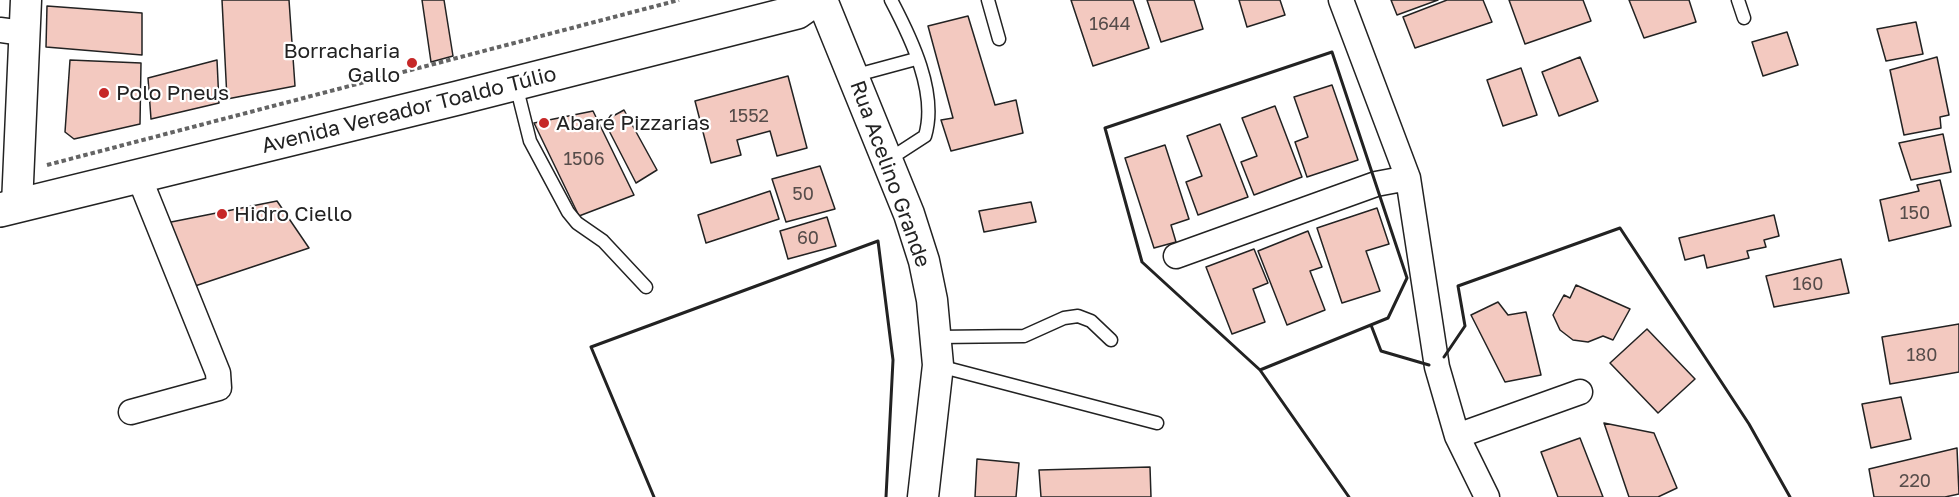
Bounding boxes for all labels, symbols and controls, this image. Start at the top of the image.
house number: 1644 [1089,13,1131,35]
place label: Borracharia Gallo [283,38,400,88]
marker: Borracharia Gallo [405,56,419,70]
street label: Avenida Vereador Toaldo Túlio [259,61,559,159]
street label: Rua Acelino Grande [844,77,936,271]
place label: Polo Pneus [116,80,229,106]
marker: Polo Pneus [97,86,111,100]
house number: 1552 [729,105,769,127]
place label: Abaré Pizzarias [556,110,710,136]
marker: Abaré Pizzarias [537,116,551,130]
house number: 1506 [563,148,605,170]
house number: 50 [792,183,814,205]
place label: Hidro Ciello [234,201,352,227]
house number: 150 [1900,202,1930,224]
marker: Hidro Ciello [215,207,229,221]
house number: 60 [797,227,819,249]
house number: 160 [1793,273,1823,295]
house number: 180 [1907,344,1937,366]
house number: 220 [1899,470,1931,492]

